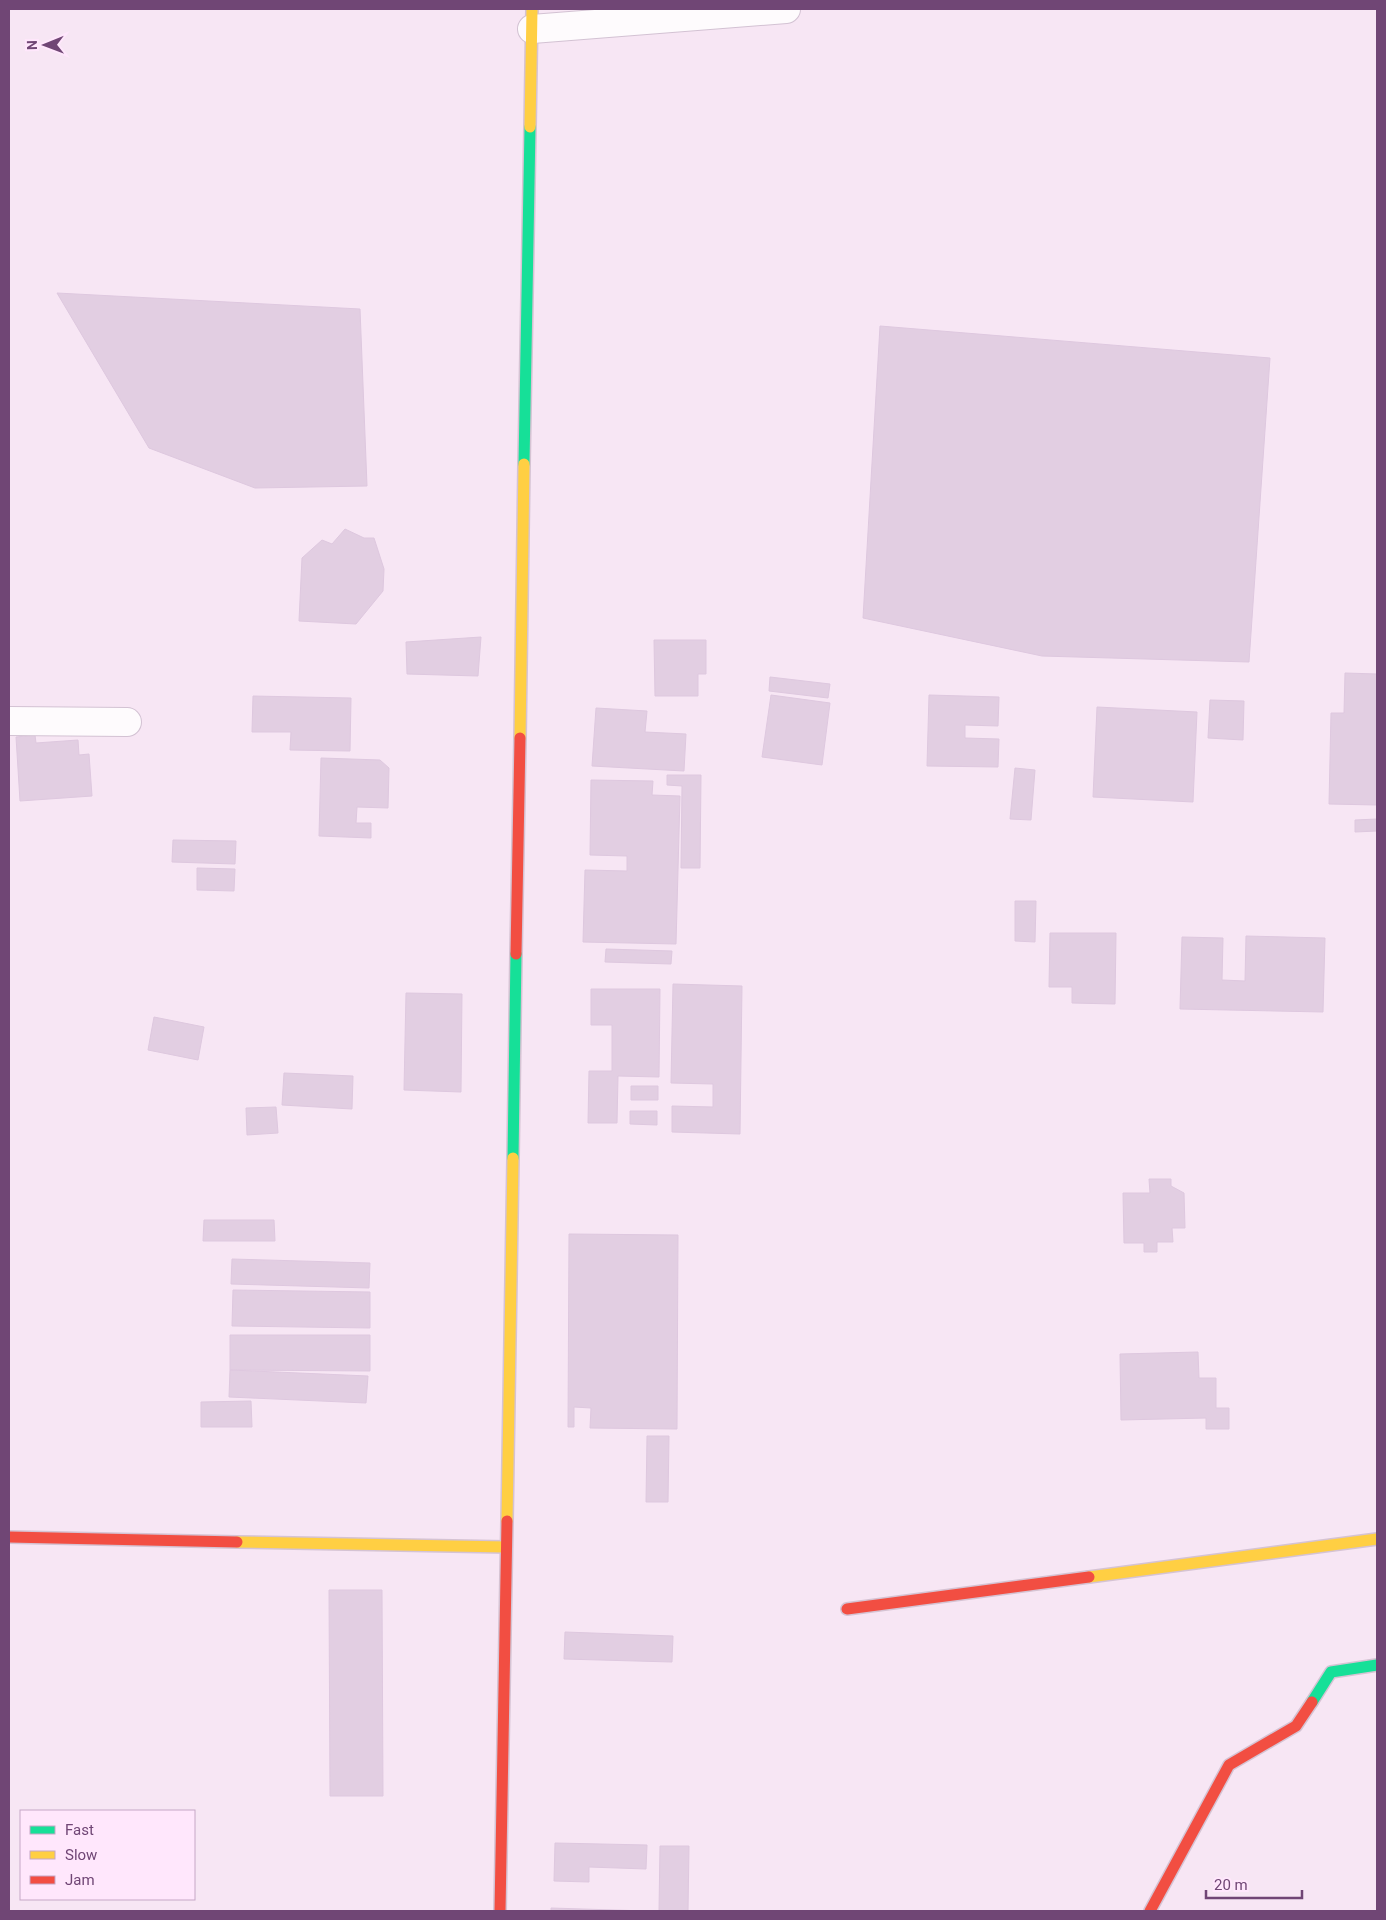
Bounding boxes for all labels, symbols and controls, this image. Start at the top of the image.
north arrow [20,20,70,70]
text: N [24,40,40,50]
legend [20,1810,195,1900]
text: Fast [65,1821,94,1839]
text: Slow [65,1846,97,1864]
scale bar [1206,1868,1302,1900]
text: Jam [65,1871,95,1889]
text: 20 m [1214,1876,1248,1894]

